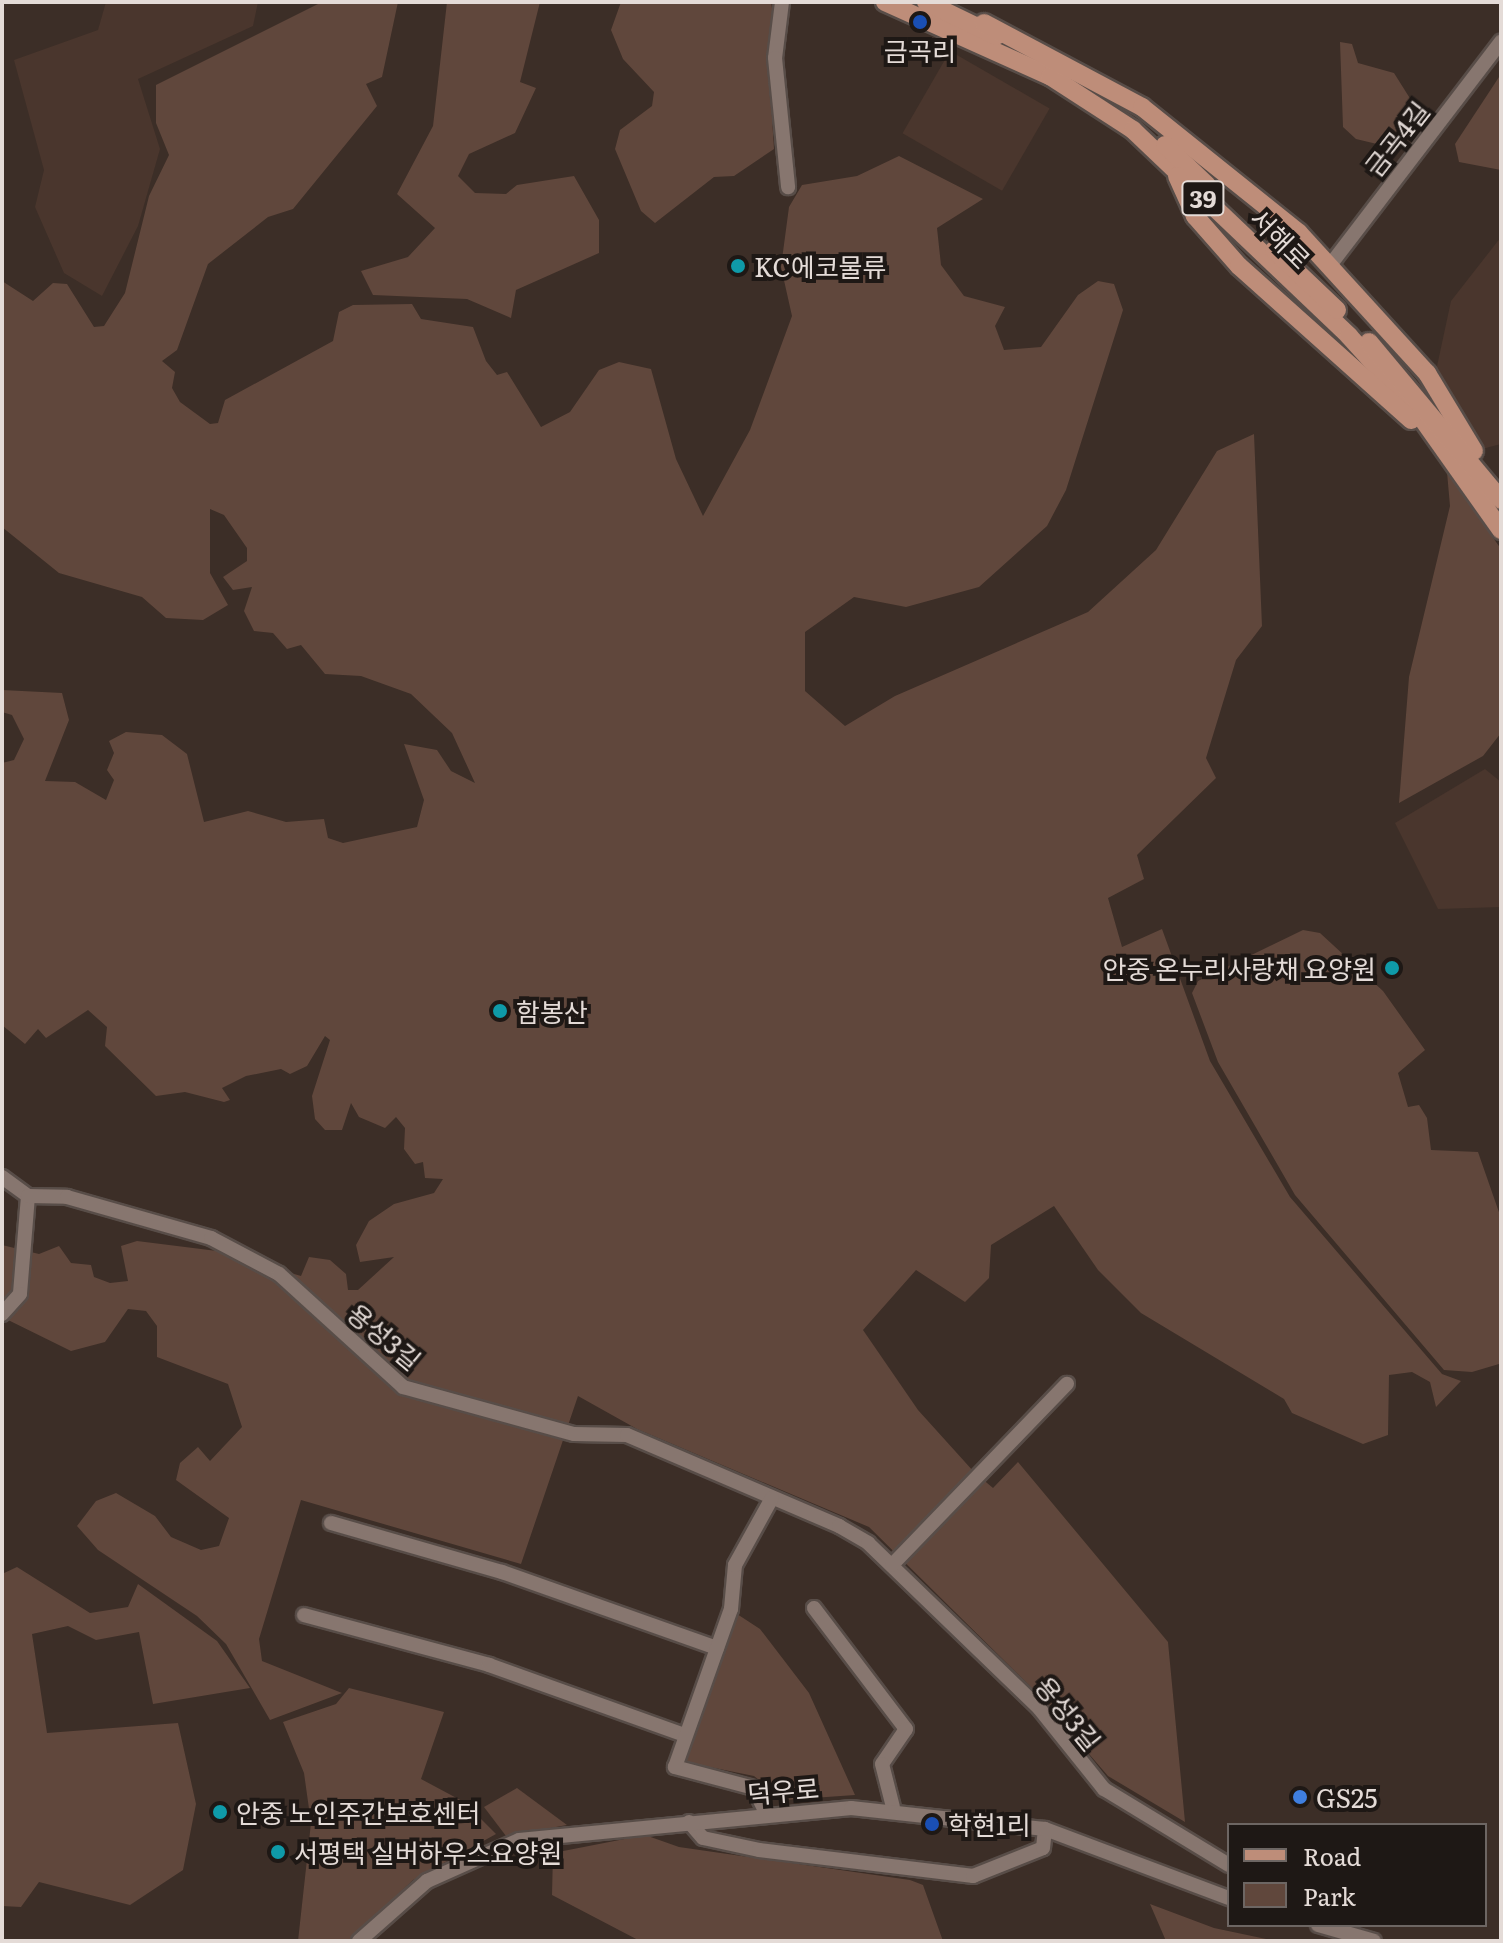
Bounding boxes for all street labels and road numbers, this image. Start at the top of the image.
street label: 금곡4길 [1357,94,1435,182]
road number: 39 [1181,178,1225,218]
street label: 서해로 [1245,202,1317,274]
street label: 용성3길 [342,1296,428,1376]
street label: 용성3길 [1030,1670,1108,1756]
street label: 덕우로 [746,1771,820,1809]

